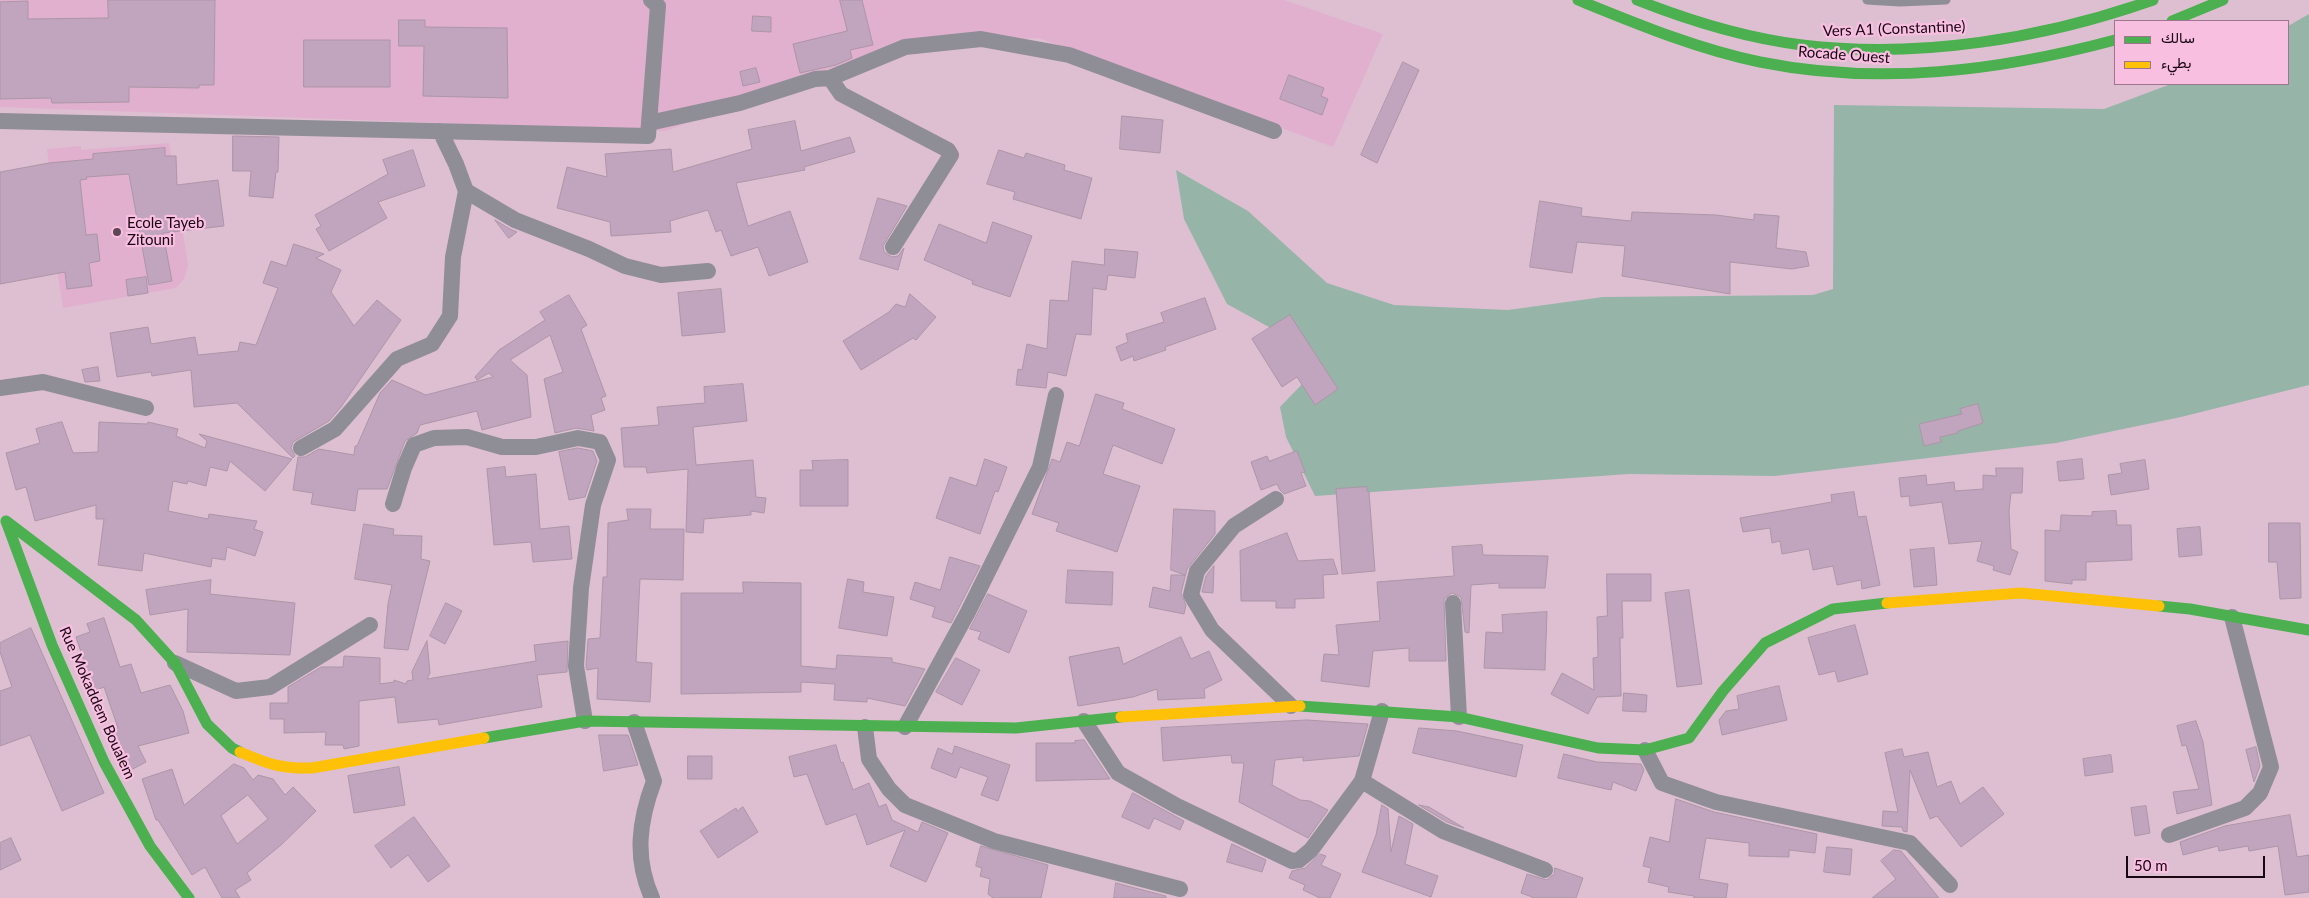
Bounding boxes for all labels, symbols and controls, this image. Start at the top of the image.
street label: Vers A1 (Constantine) [1822,18,1966,40]
legend [2114,20,2289,85]
text: سالك [2161,28,2195,46]
street label: Rocade Ouest [1797,43,1891,67]
text: بطيء [2161,53,2191,71]
place label: Ecole Tayeb Zitouni [127,214,204,249]
marker: Ecole Tayeb Zitouni [111,226,123,238]
street label: Rue Mokaddem Boualem [55,624,139,782]
scale bar [2129,846,2268,878]
text: 50 m [2134,856,2168,874]

